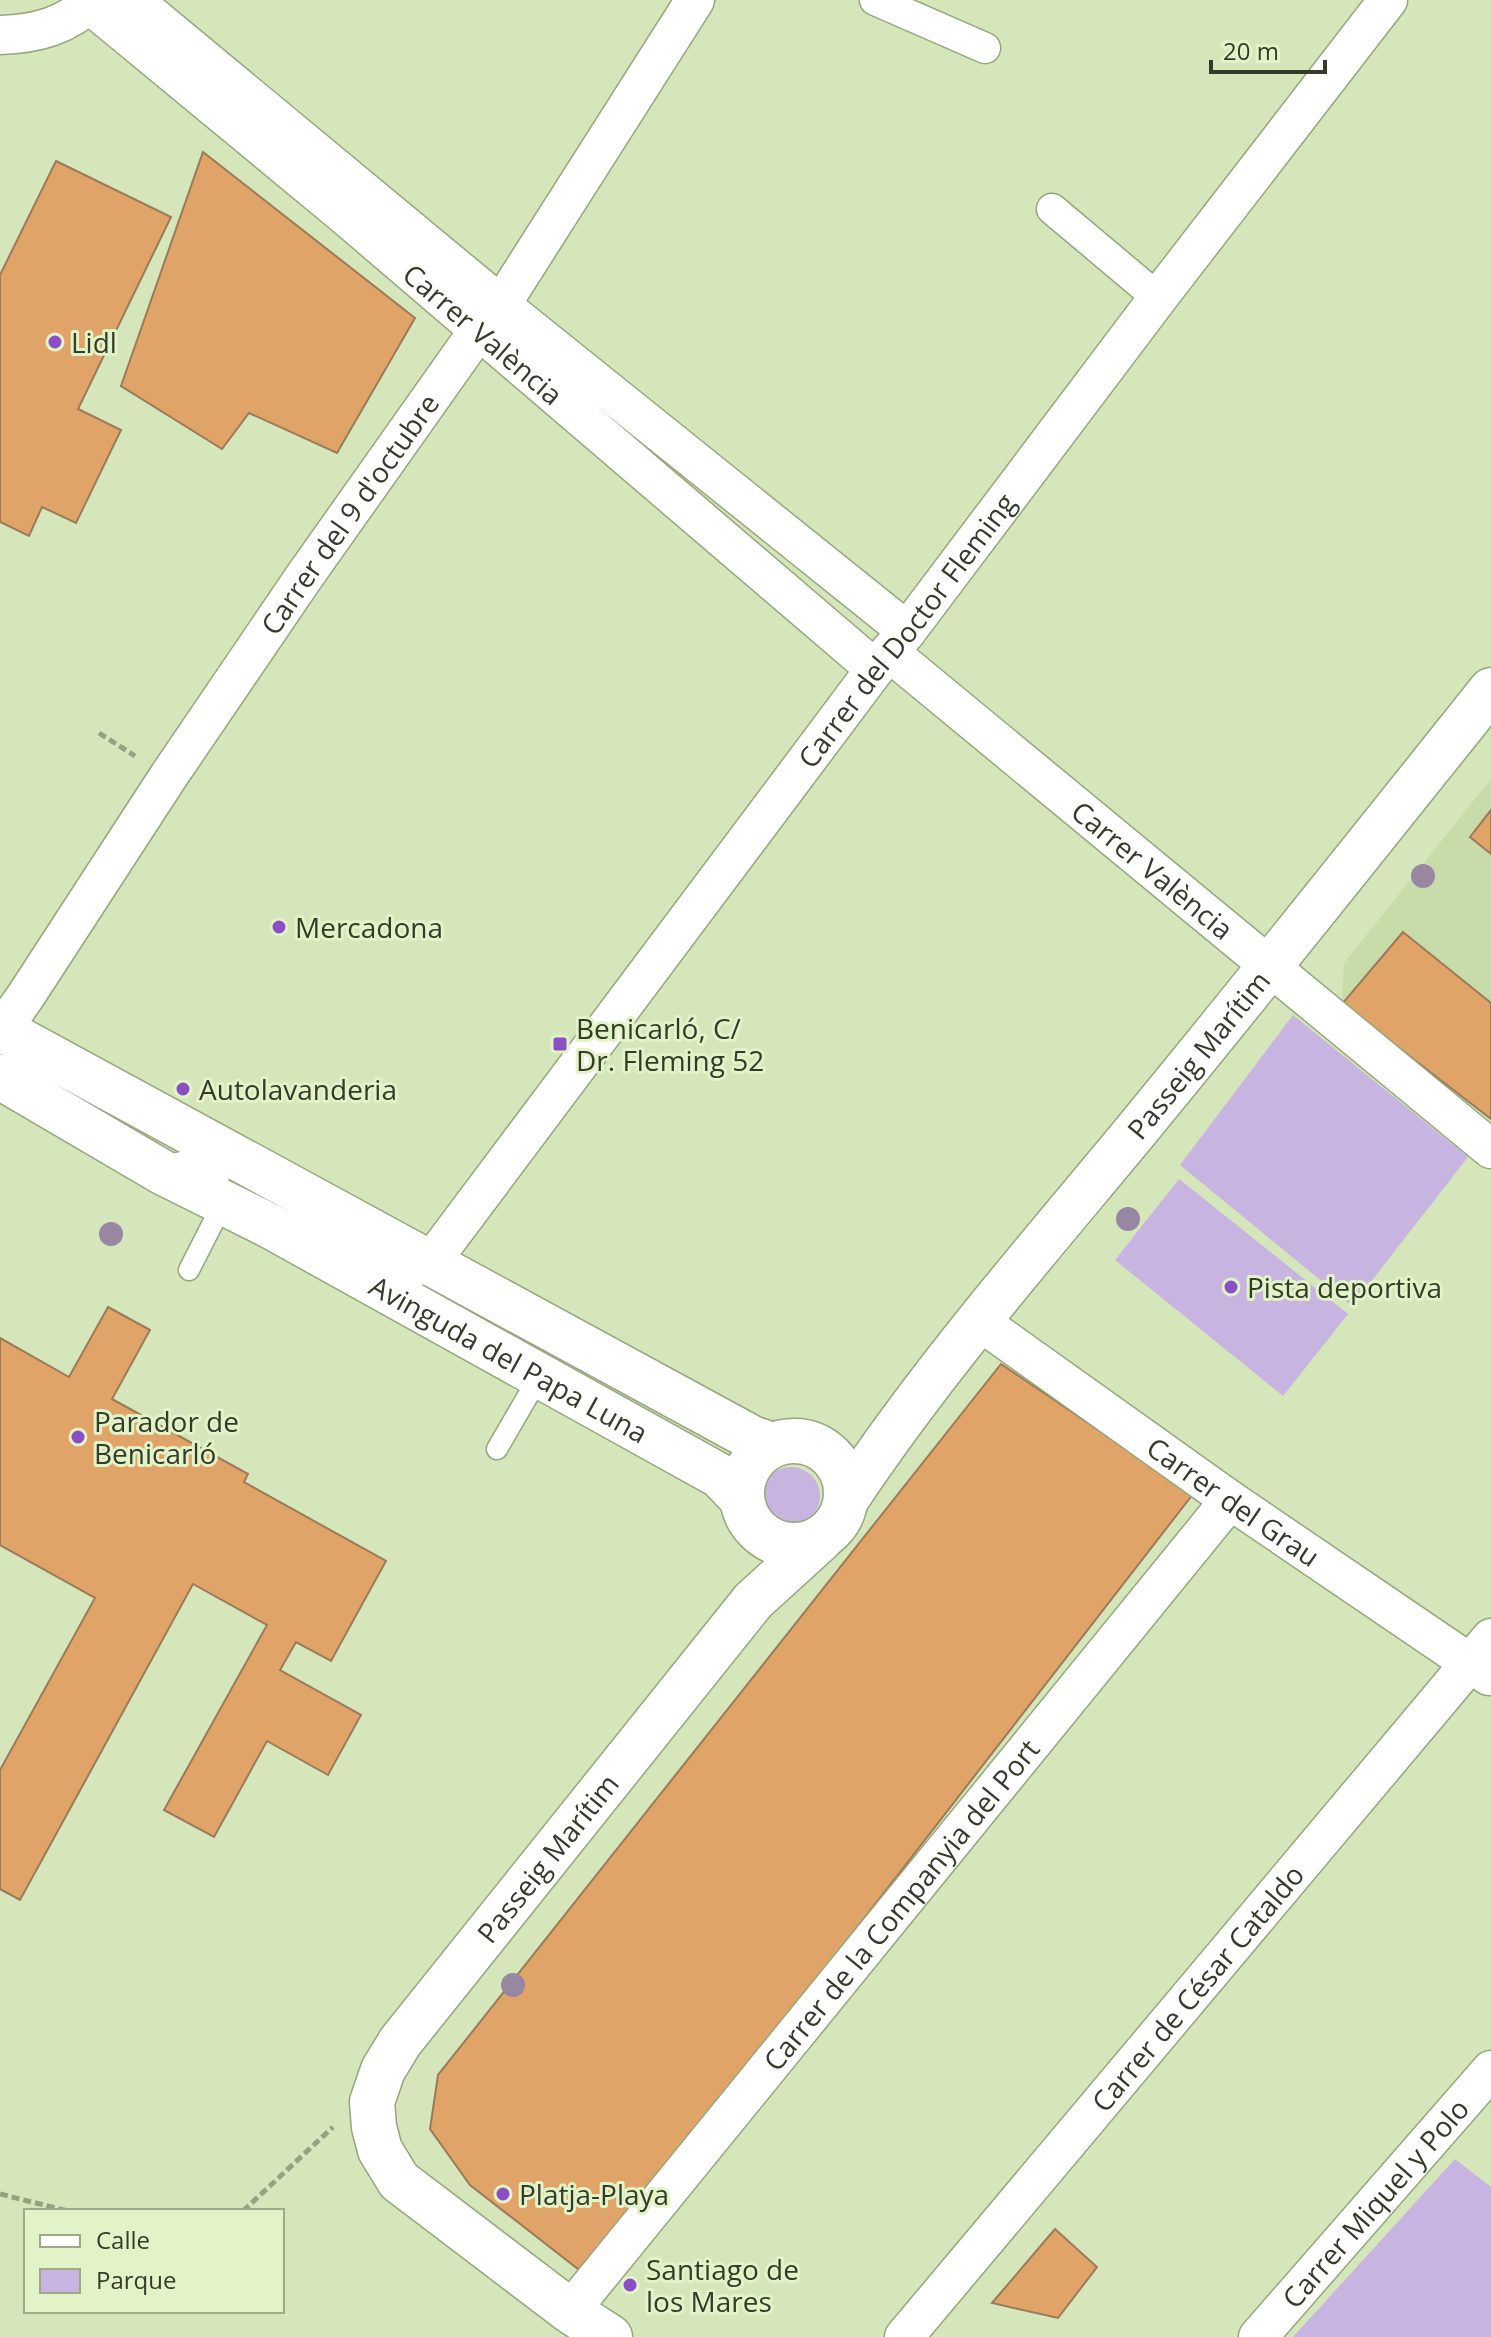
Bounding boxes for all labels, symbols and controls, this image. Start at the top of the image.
scale bar [1211,24,1325,74]
text: 20 m [1223,34,1279,67]
street label: Carrer València [395,255,571,413]
place label: Lidl [71,323,117,361]
marker: Lidl [46,333,64,351]
street label: Carrer del 9 d'octubre [252,386,447,642]
street label: Carrer del Doctor Fleming [789,485,1024,775]
street label: Carrer València [1064,792,1242,948]
place label: Mercadona [295,908,443,946]
marker: Mercadona [270,918,288,936]
street label: Passeig Marítim [1118,962,1278,1147]
place label: Benicarló, C/ Dr. Fleming 52 [576,1009,764,1079]
marker: Benicarló, C/ Dr. Fleming 52 [551,1035,569,1053]
place label: Autolavanderia [199,1070,397,1108]
marker: Autolavanderia [174,1080,192,1098]
street label: Avinguda del Papa Luna [363,1266,655,1451]
place label: Pista deportiva [1247,1268,1442,1306]
marker: Pista deportiva [1222,1278,1240,1296]
place label: Parador de Benicarló [94,1402,239,1472]
marker: Parador de Benicarló [69,1428,87,1446]
street label: Carrer del Grau [1140,1428,1327,1575]
street label: Carrer de la Companyia del Port [754,1731,1047,2078]
street label: Passeig Marítim [468,1765,627,1951]
street label: Carrer de César Cataldo [1083,1856,1312,2119]
street label: Carrer Miquel y Polo [1273,2090,1477,2316]
place label: Platja-Playa [519,2175,669,2213]
marker: Platja-Playa [494,2185,512,2203]
legend [24,2209,284,2313]
text: Calle [96,2223,150,2256]
place label: Santiago de los Mares [646,2250,799,2320]
text: Parque [96,2263,176,2296]
marker: Santiago de los Mares [621,2276,639,2294]

